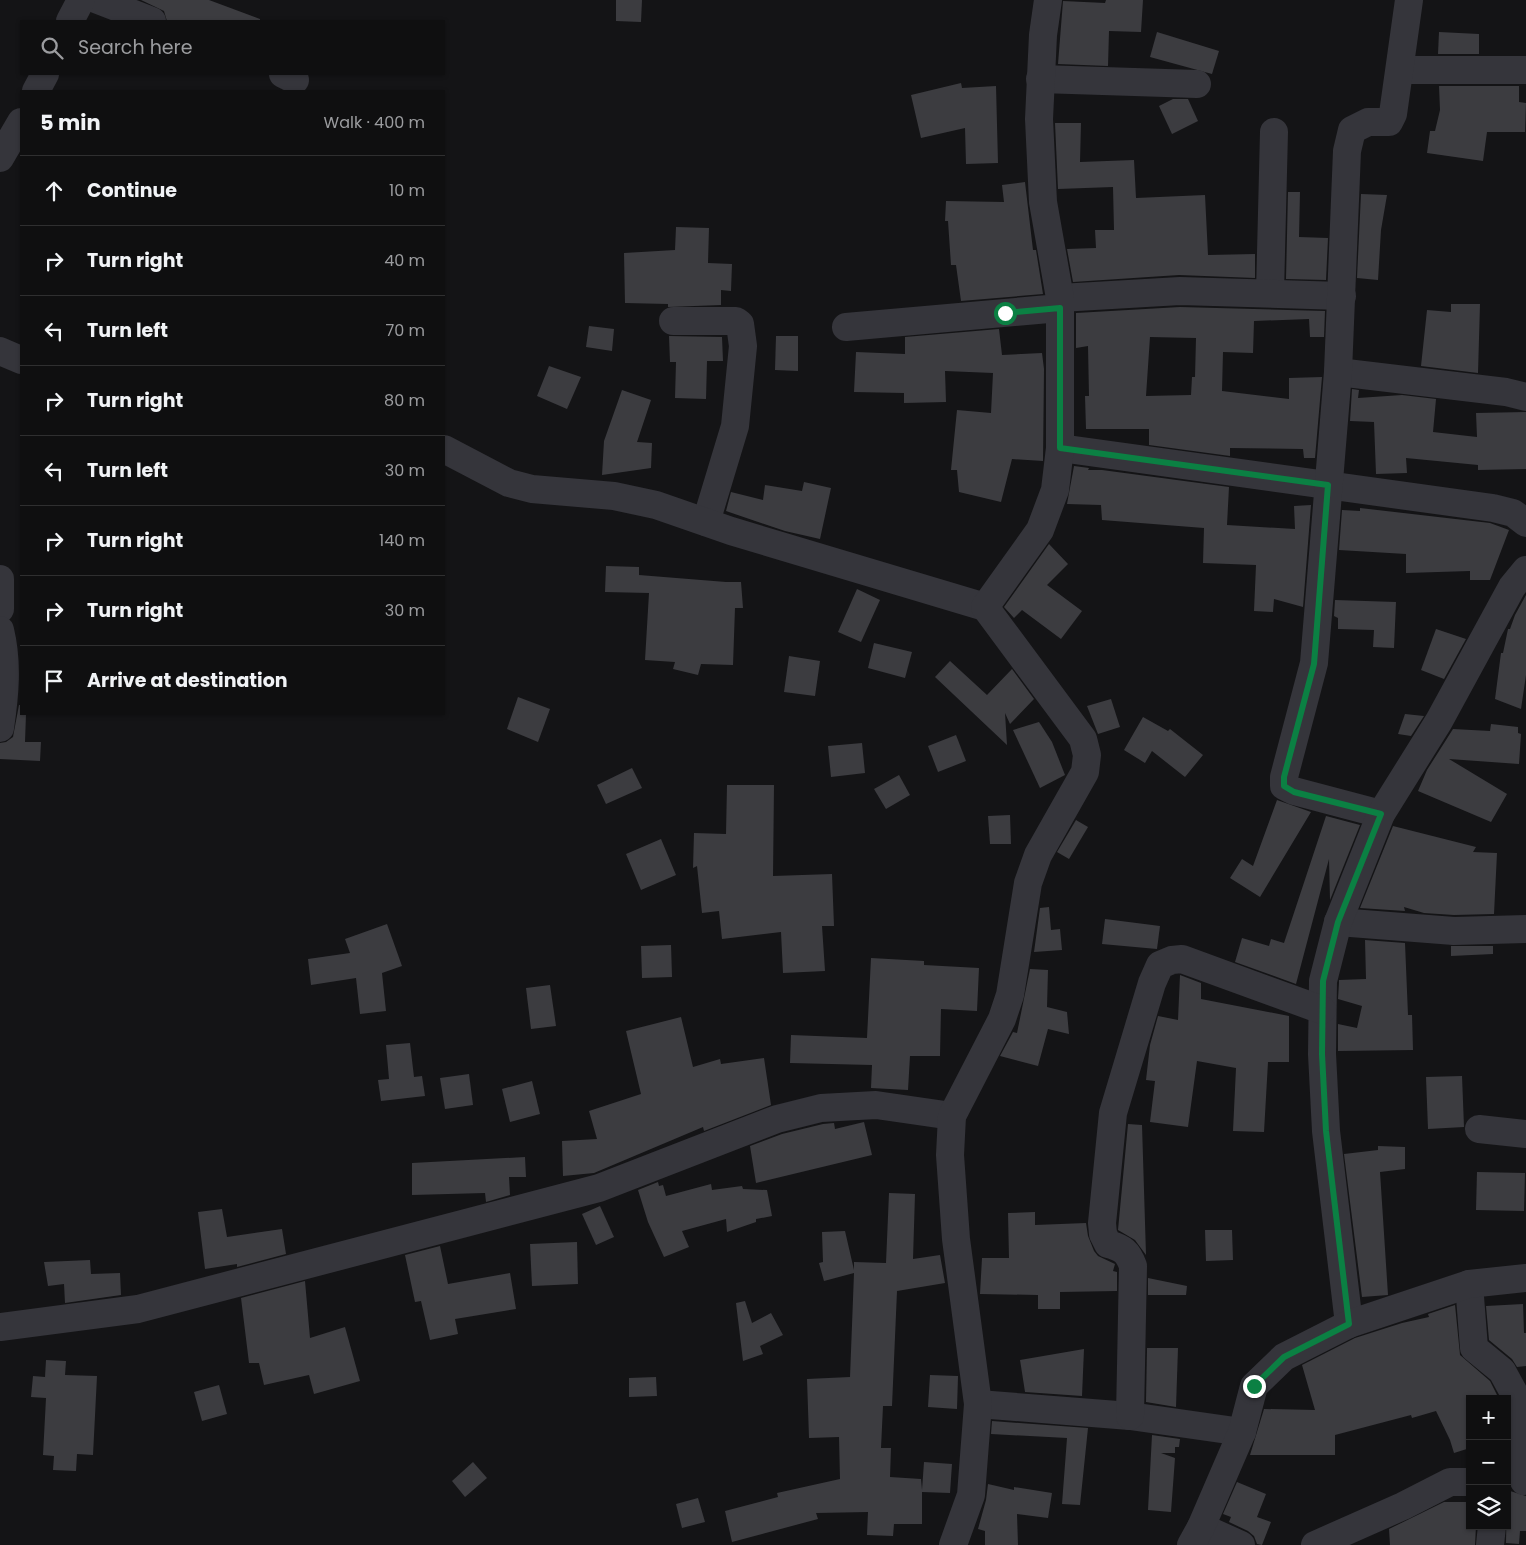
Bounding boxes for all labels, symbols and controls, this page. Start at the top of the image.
search box [20,20,445,75]
icon: search [38,34,66,62]
text: Search here [78,34,192,61]
text: 5 min [40,108,101,137]
text: Walk · 400 m [324,111,425,134]
icon: ahead [40,177,68,205]
text: Continue [87,177,177,204]
text: 10 m [389,179,425,202]
icon: right [40,247,68,275]
text: Turn right [87,247,183,274]
text: 40 m [384,249,425,272]
route start [994,302,1017,325]
icon: left [40,317,68,345]
text: Turn left [87,317,168,344]
text: 70 m [385,319,425,342]
icon: right [40,387,68,415]
text: Turn right [87,387,183,414]
text: 80 m [384,389,425,412]
icon: left [40,457,68,485]
text: Turn left [87,457,168,484]
text: 30 m [385,459,425,482]
icon: right [40,527,68,555]
text: Turn right [87,527,183,554]
text: 140 m [379,529,425,552]
icon: right [40,597,68,625]
text: Turn right [87,597,183,624]
text: 30 m [385,599,425,622]
icon: arrive [40,667,68,695]
text: Arrive at destination [87,667,288,694]
route end [1243,1375,1266,1398]
map controls [1466,1395,1511,1530]
button: + [1466,1395,1511,1440]
button: − [1466,1440,1511,1485]
button: layers [1466,1485,1511,1530]

